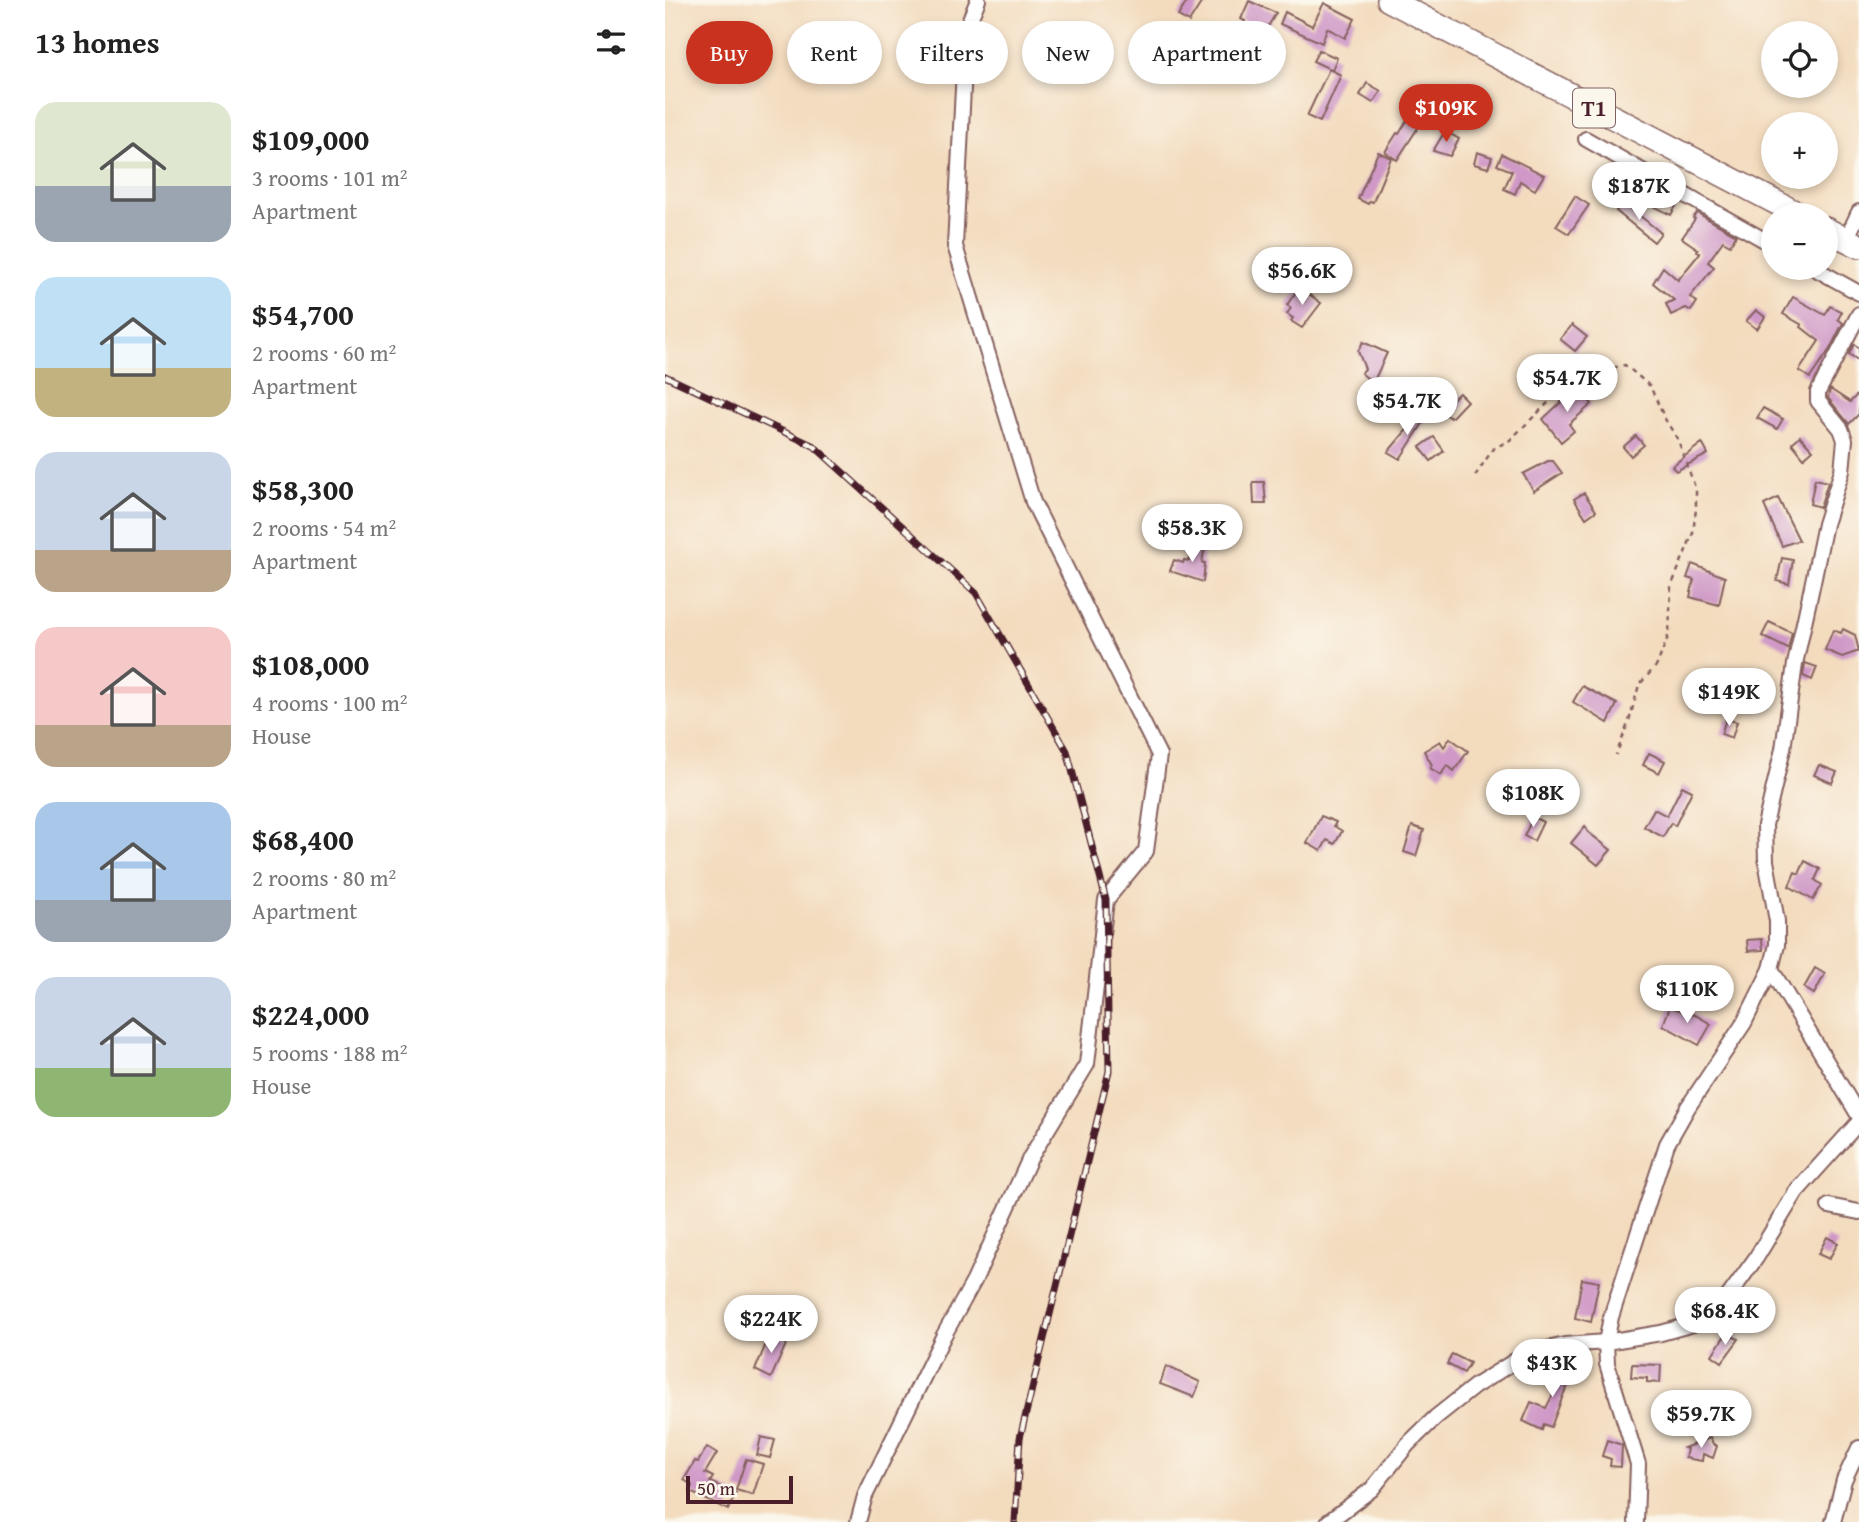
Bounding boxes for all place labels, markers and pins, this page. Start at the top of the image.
pin: $109K [1397,85,1495,144]
pin: $187K [1590,162,1688,222]
pin: $56.6K [1245,247,1359,307]
pin: $54.7K [1510,354,1624,414]
pin: $54.7K [1350,378,1464,437]
pin: $58.3K [1135,504,1249,564]
pin: $149K [1680,668,1778,728]
pin: $108K [1484,770,1582,829]
pin: $110K [1638,965,1736,1025]
pin: $68.4K [1668,1288,1782,1347]
pin: $224K [722,1296,820,1355]
pin: $43K [1511,1340,1593,1399]
pin: $59.7K [1644,1390,1758,1450]

